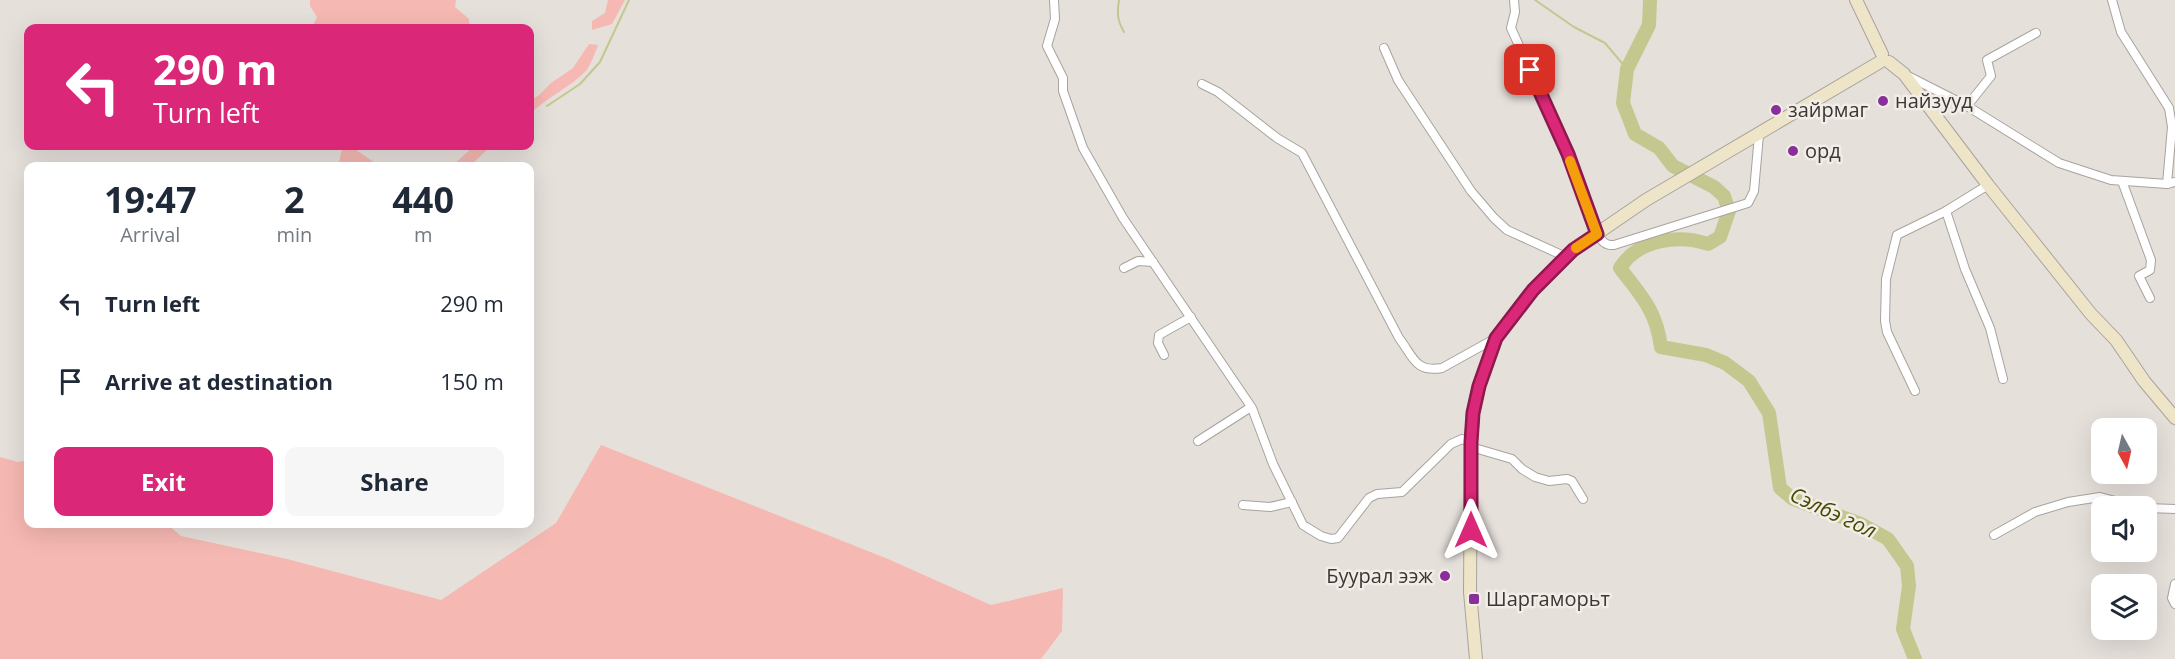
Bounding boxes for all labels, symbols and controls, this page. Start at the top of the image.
text: 290 m [153,40,277,97]
pin [1504,44,1555,95]
icon: left [54,48,132,126]
icon: arrive [1513,53,1546,86]
place label: найзууд [1895,87,1973,114]
text: Turn left [153,94,260,131]
marker: найзууд [1876,94,1890,108]
place label: зайрмаг [1788,96,1869,123]
marker: зайрмаг [1769,103,1783,117]
place label: орд [1805,137,1841,164]
marker: орд [1786,144,1800,158]
text: 19:47 [104,175,197,224]
text: 2 [284,175,305,224]
text: 440 [392,175,454,224]
text: Arrival [120,221,180,248]
text: min [276,221,312,248]
text: m [414,221,432,248]
icon: left [54,287,87,320]
text: Turn left [105,288,200,318]
text: 290 m [440,288,504,318]
icon: arrive [54,365,87,398]
text: Arrive at destination [105,366,333,396]
text: 150 m [440,366,504,396]
north arrow [2091,418,2157,484]
map controls [2091,418,2157,640]
button: Exit [54,447,273,516]
button: Share [285,447,504,516]
water label: Сэлбэ гол [1786,480,1881,544]
button: sound [2091,496,2157,562]
position arrow [1439,498,1503,562]
place label: Буурал ээж [1326,562,1433,589]
marker: Буурал ээж [1438,569,1452,583]
button: layers [2091,574,2157,640]
place label: Шаргаморьт [1486,585,1610,612]
marker: Шаргаморьт [1467,592,1481,606]

